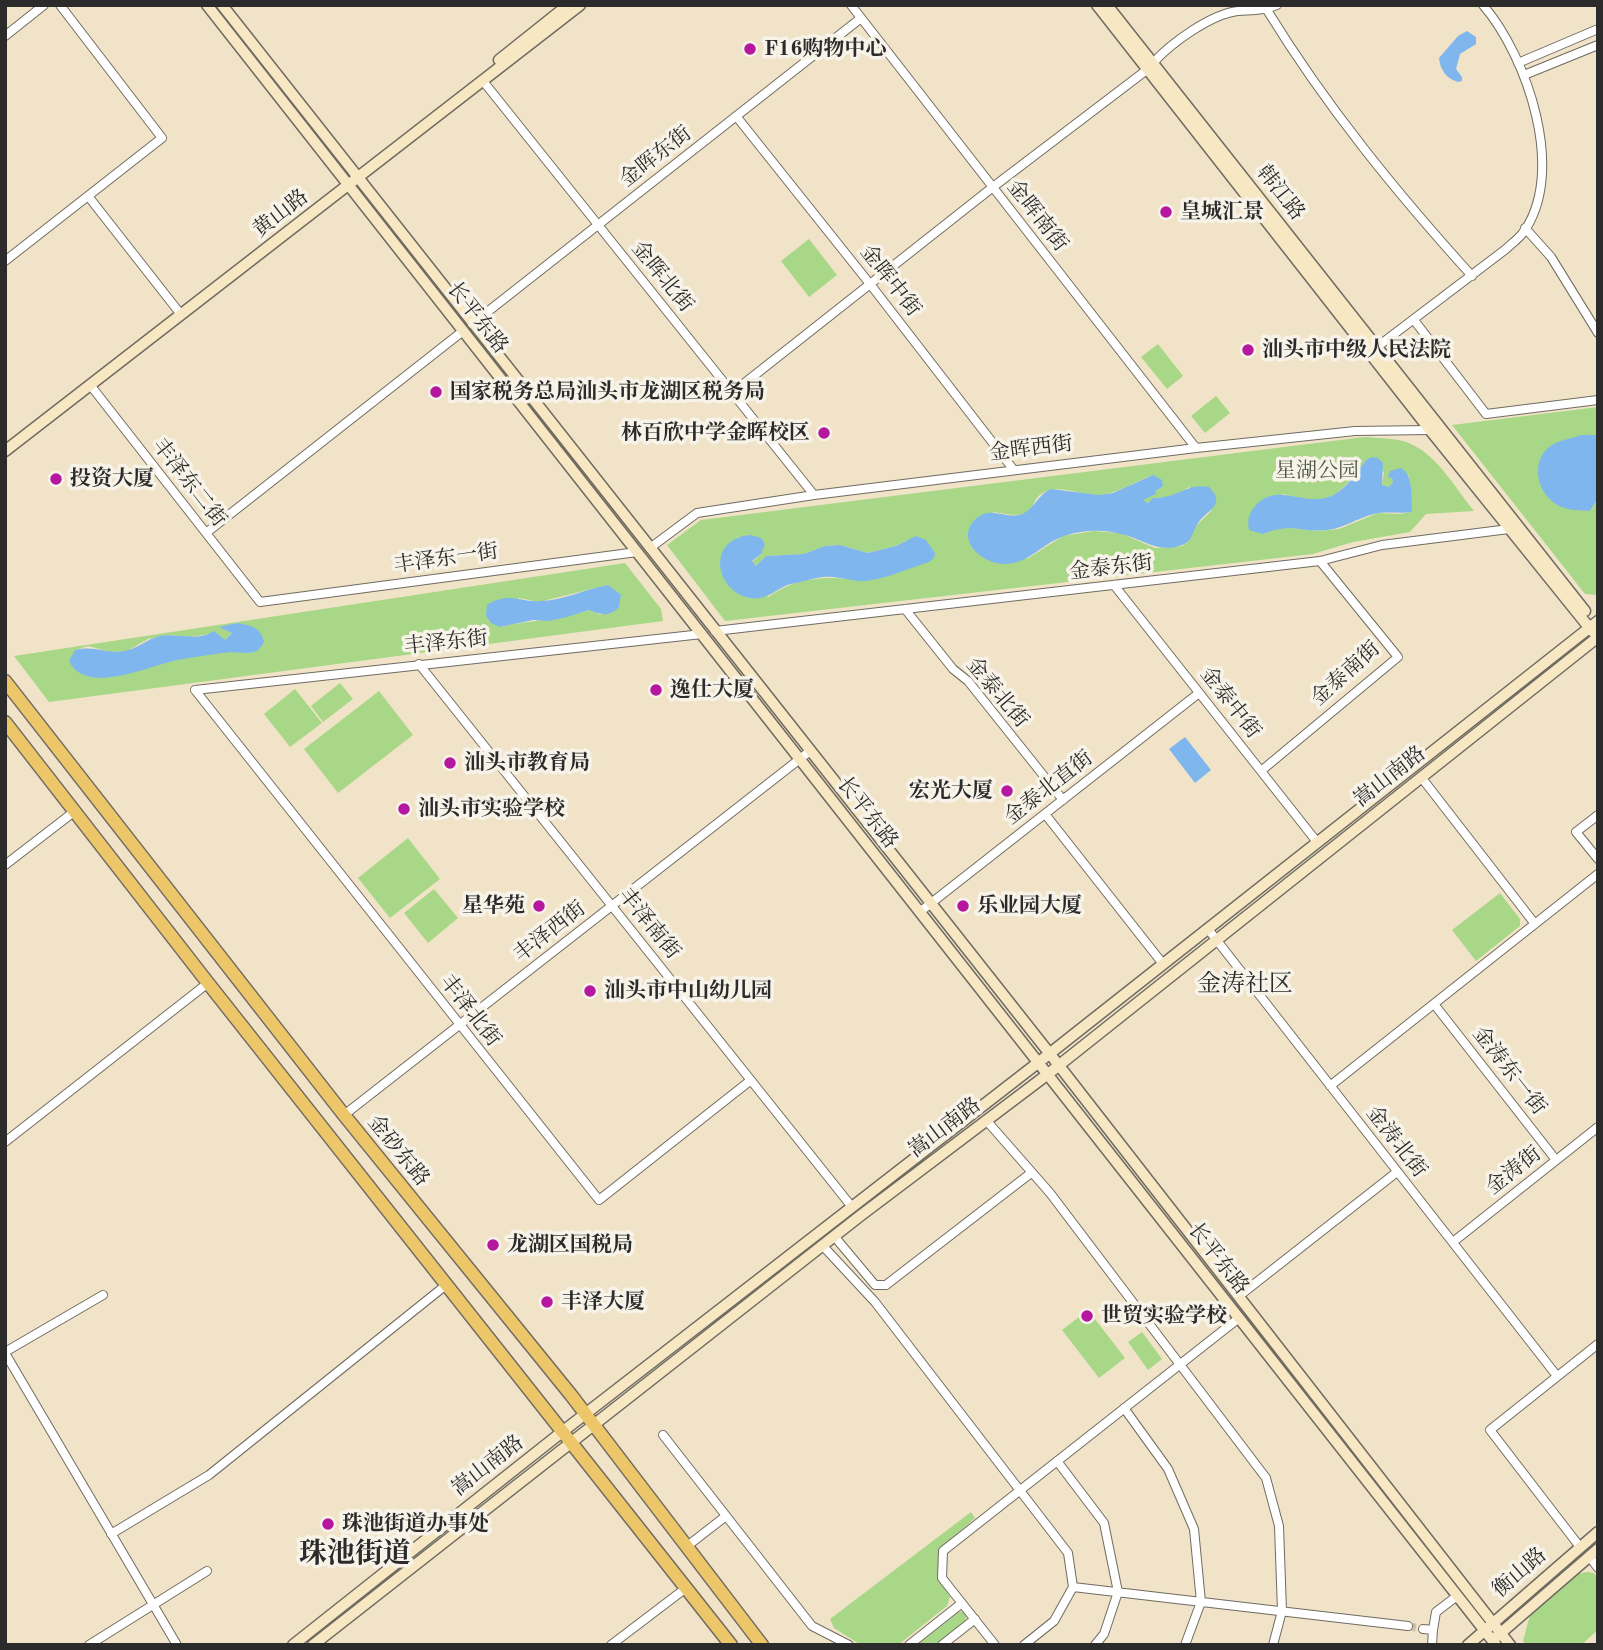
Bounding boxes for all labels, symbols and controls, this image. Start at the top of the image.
place label: F16购物中心 [764,36,886,62]
marker: F16购物中心 [742,41,758,57]
street label: 金晖东街 [615,121,697,193]
street label: 韩江路 [1251,160,1309,226]
street label: 金晖南街 [1001,175,1073,257]
street label: 黄山路 [248,185,314,243]
place label: 皇城汇景 [1180,199,1264,225]
marker: 皇城汇景 [1158,204,1174,220]
street label: 金晖北街 [626,236,698,318]
street label: 金晖中街 [854,240,926,322]
street label: 长平东路 [441,277,513,359]
place label: 汕头市中级人民法院 [1262,337,1451,363]
marker: 汕头市中级人民法院 [1240,342,1256,358]
place label: 国家税务总局汕头市龙湖区税务局 [450,379,765,405]
marker: 国家税务总局汕头市龙湖区税务局 [428,384,444,400]
place label: 林百欣中学金晖校区 [621,420,810,446]
marker: 林百欣中学金晖校区 [816,425,832,441]
street label: 金晖西街 [988,431,1074,467]
street label: 丰泽东二街 [147,434,231,532]
park label: 星湖公园 [1275,458,1359,484]
place label: 投资大厦 [70,466,154,492]
marker: 投资大厦 [48,471,64,487]
street label: 丰泽东一街 [392,539,500,579]
street label: 金泰东街 [1068,550,1154,586]
street label: 丰泽东街 [403,626,489,660]
street label: 金泰南街 [1306,637,1386,711]
street label: 金泰北街 [960,653,1034,733]
street label: 金泰中街 [1194,662,1266,744]
place label: 逸仕大厦 [670,677,754,703]
marker: 逸仕大厦 [648,682,664,698]
street label: 嵩山南路 [1349,741,1431,813]
street label: 金泰北直街 [1000,746,1098,830]
place label: 汕头市教育局 [464,750,590,776]
marker: 汕头市教育局 [442,755,458,771]
street label: 长平东路 [831,772,903,854]
place label: 宏光大厦 [909,778,993,804]
marker: 宏光大厦 [999,783,1015,799]
place label: 汕头市实验学校 [418,796,565,822]
marker: 汕头市实验学校 [396,801,412,817]
street label: 丰泽南街 [613,883,685,965]
place label: 星华苑 [462,893,525,919]
place label: 乐业园大厦 [977,893,1082,919]
street label: 丰泽西街 [509,896,591,968]
marker: 星华苑 [531,898,547,914]
marker: 乐业园大厦 [955,898,971,914]
street label: 丰泽北街 [434,970,506,1052]
district label: 金涛社区 [1197,971,1293,999]
place label: 汕头市中山幼儿园 [604,978,772,1004]
marker: 汕头市中山幼儿园 [582,983,598,999]
street label: 金涛东一街 [1467,1022,1551,1120]
street label: 嵩山南路 [904,1093,986,1163]
street label: 金涛北街 [1360,1101,1432,1183]
street label: 金砂东路 [362,1110,434,1192]
street label: 金涛街 [1481,1142,1547,1200]
street label: 长平东路 [1182,1218,1254,1300]
place label: 龙湖区国税局 [507,1232,633,1258]
marker: 龙湖区国税局 [485,1237,501,1253]
place label: 丰泽大厦 [561,1289,645,1315]
marker: 丰泽大厦 [539,1294,555,1310]
place label: 世贸实验学校 [1101,1303,1227,1329]
marker: 世贸实验学校 [1079,1308,1095,1324]
street label: 嵩山南路 [447,1430,529,1502]
place label: 珠池街道办事处 [342,1511,489,1537]
marker: 珠池街道办事处 [320,1516,336,1532]
district label: 珠池街道 [299,1538,411,1572]
street label: 衡山路 [1488,1543,1552,1603]

